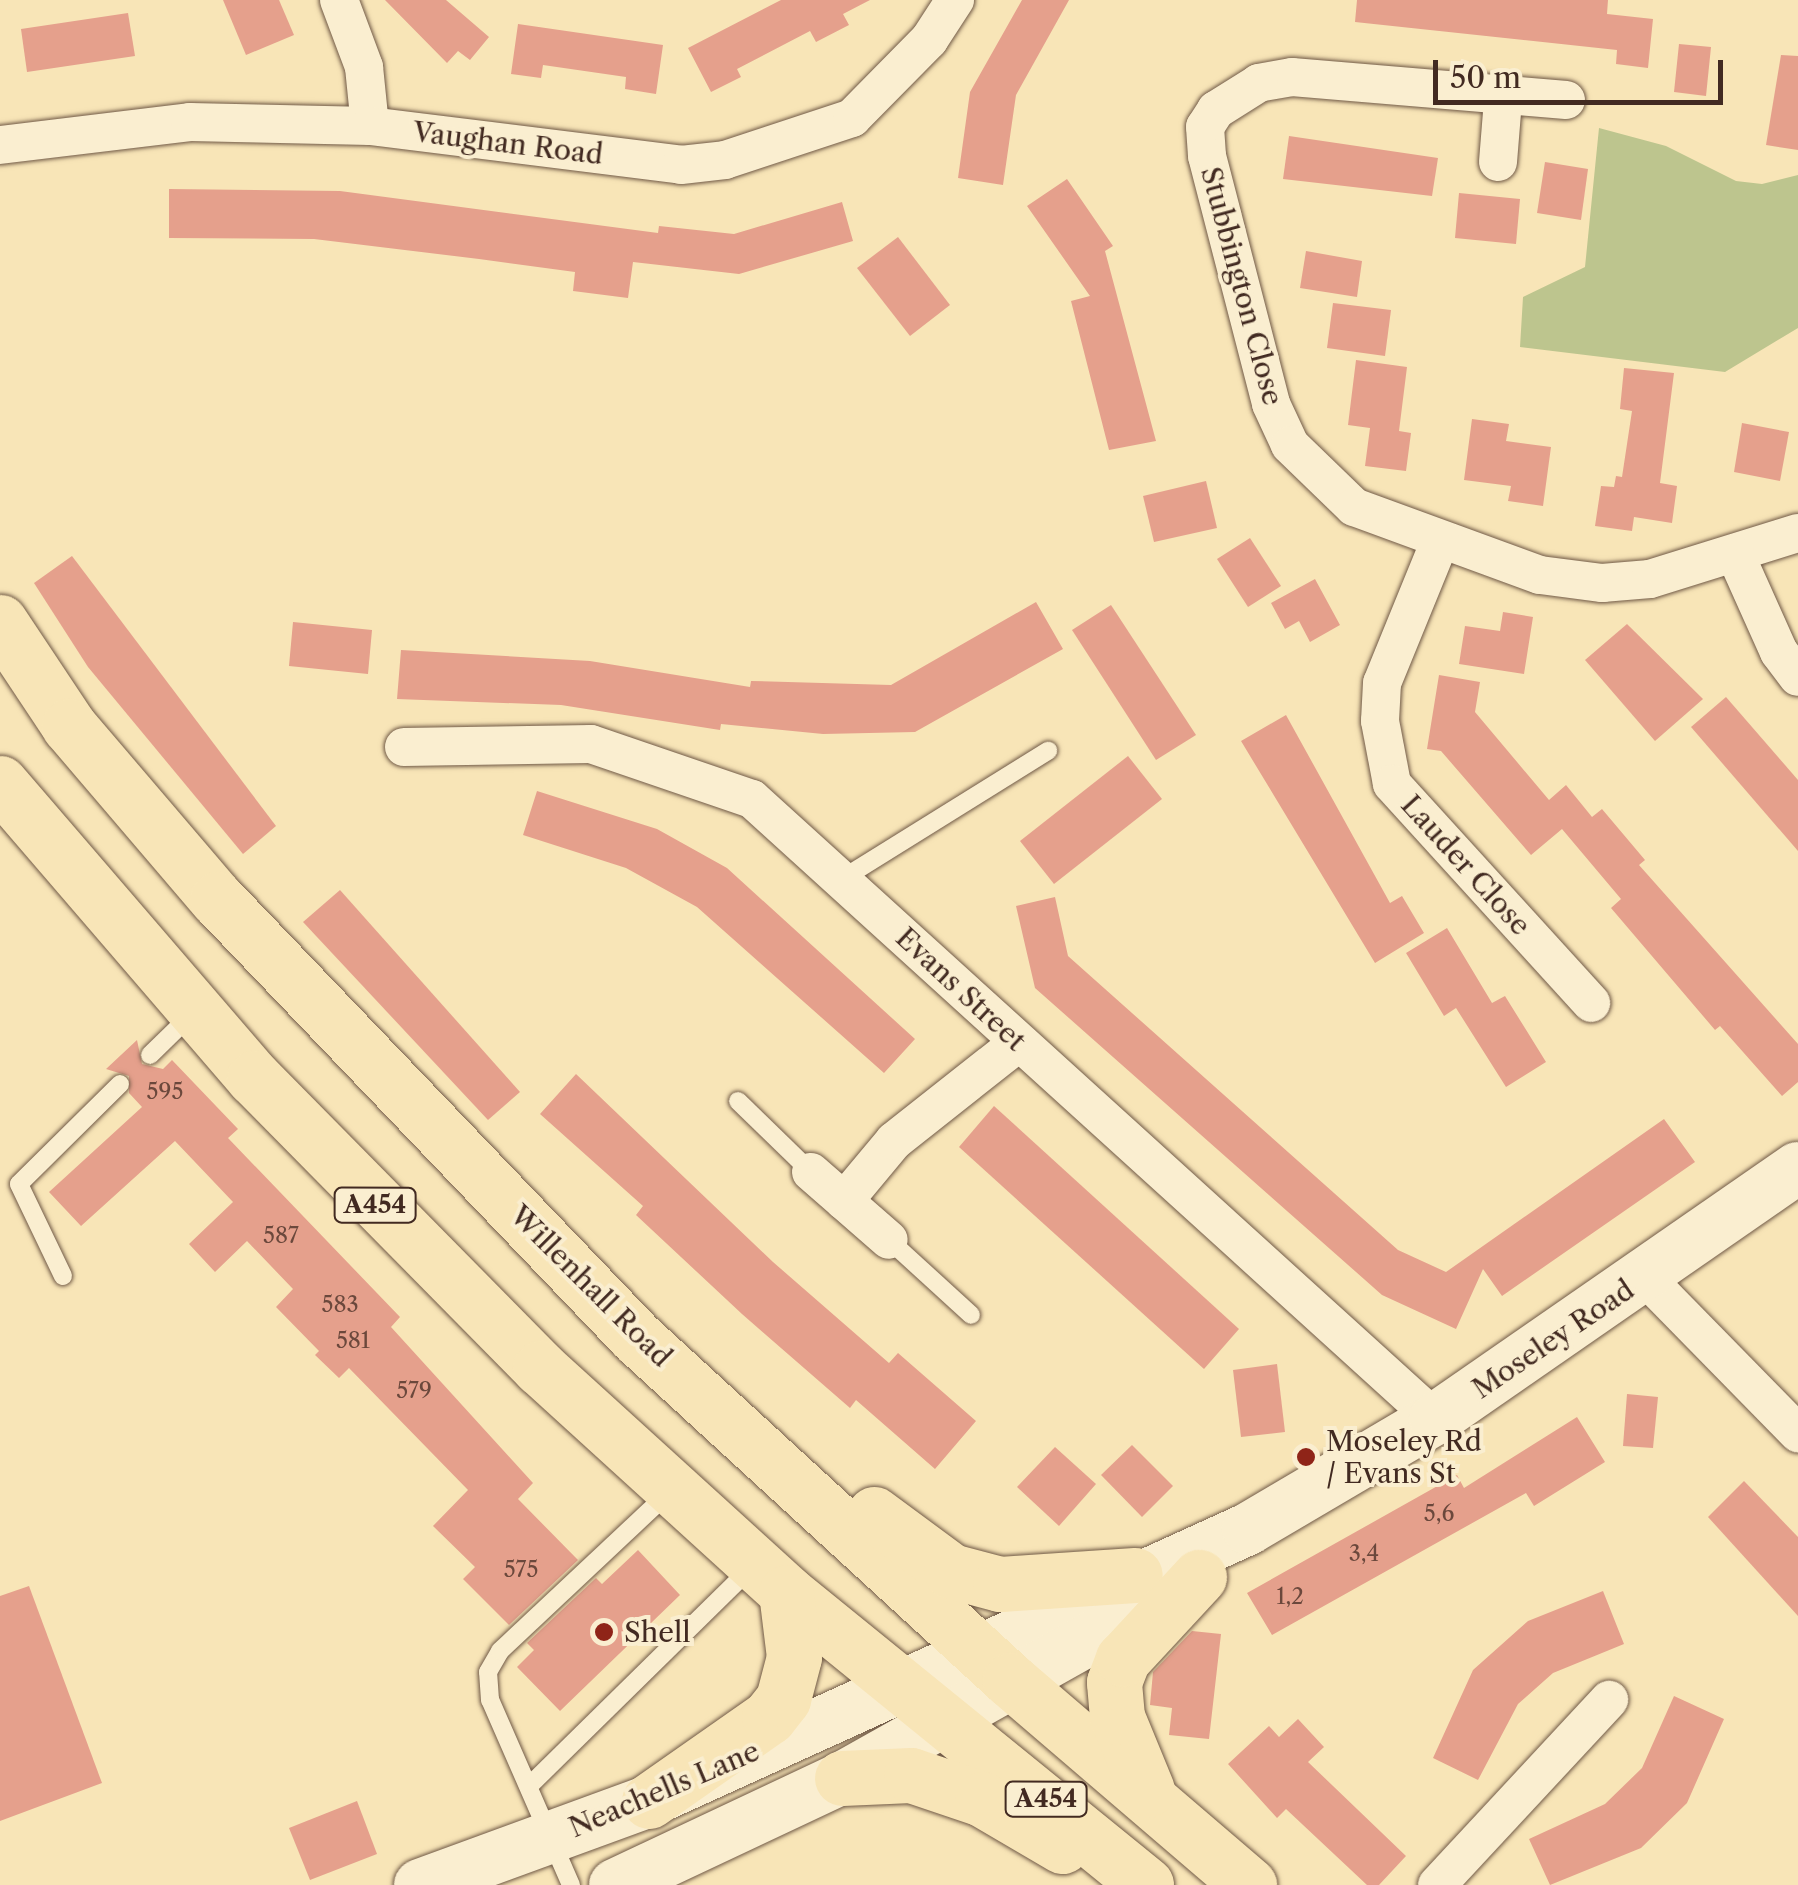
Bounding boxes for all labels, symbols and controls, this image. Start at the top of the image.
scale bar [1438,40,1728,102]
text: 50 m [1450,59,1521,96]
street label: Vaughan Road [411,115,605,171]
street label: Stubbington Close [1194,163,1290,409]
street label: Lauder Close [1394,788,1538,942]
street label: Evans Street [889,920,1033,1058]
house number: 595 [147,1079,183,1105]
road number: A454 [332,1185,418,1225]
street label: Willenhall Road [503,1198,679,1374]
house number: 587 [263,1223,299,1249]
street label: Moseley Road [1466,1272,1640,1406]
house number: 583 [321,1292,359,1318]
house number: 581 [336,1328,370,1354]
house number: 579 [396,1378,432,1404]
place label: Moseley Rd / Evans St [1326,1424,1483,1490]
marker: Moseley Rd / Evans St [1295,1446,1317,1468]
house number: 5,6 [1424,1501,1454,1527]
house number: 3,4 [1349,1541,1379,1567]
house number: 575 [504,1557,538,1583]
house number: 1,2 [1276,1584,1304,1610]
place label: Shell [624,1615,691,1649]
marker: Shell [593,1621,615,1643]
street label: Neachells Lane [564,1734,764,1844]
road number: A454 [1004,1779,1088,1819]

